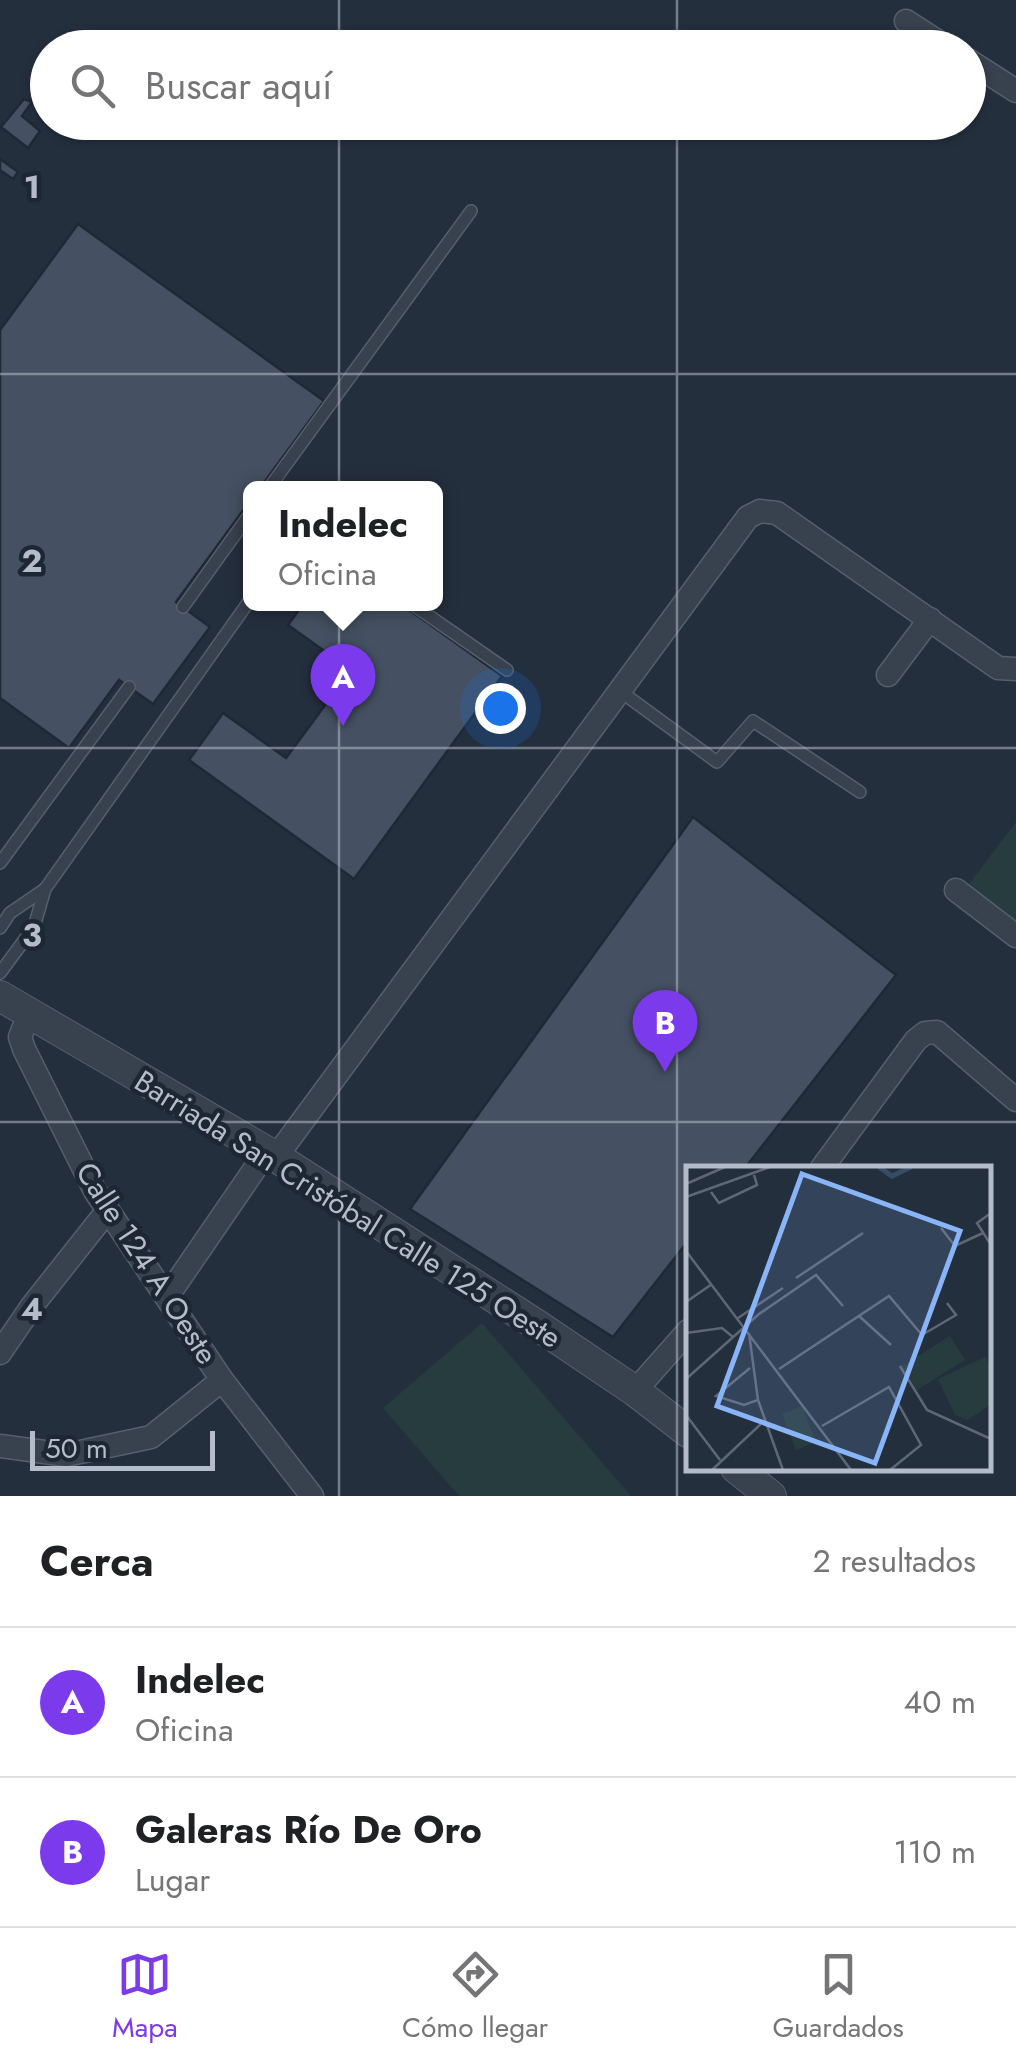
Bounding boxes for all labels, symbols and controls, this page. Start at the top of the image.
search box [30,30,986,140]
icon: search [65,58,120,113]
text: Buscar aquí [145,58,332,113]
text: 1 [24,164,40,210]
popup [243,481,443,611]
text: Indelec [278,496,408,551]
text: 2 [22,538,43,584]
text: Oficina [278,551,377,597]
pin: A [310,644,376,726]
your location [475,683,526,734]
text: 3 [22,912,42,958]
pin: B [632,990,698,1072]
street label: Barriada San Cristóbal Calle 125 Oeste [127,1059,569,1359]
street label: Calle 124 A Oeste [66,1154,228,1372]
inset map [686,1166,991,1471]
text: 4 [21,1286,43,1332]
scale bar [30,1426,215,1470]
text: 50 m [45,1428,108,1469]
text: Cerca [40,1531,154,1592]
text: 2 resultados [812,1538,976,1584]
text: Indelec [135,1652,265,1707]
text: A [61,1679,84,1725]
text: 40 m [904,1679,976,1725]
text: Oficina [135,1707,234,1753]
text: Galeras Río De Oro [135,1802,482,1857]
text: B [62,1829,83,1875]
text: 110 m [893,1829,976,1875]
text: Lugar [135,1857,210,1903]
tab: Mapa [112,1947,178,2048]
tab: Cómo llegar [402,1947,548,2048]
tab: Guardados [772,1947,904,2048]

